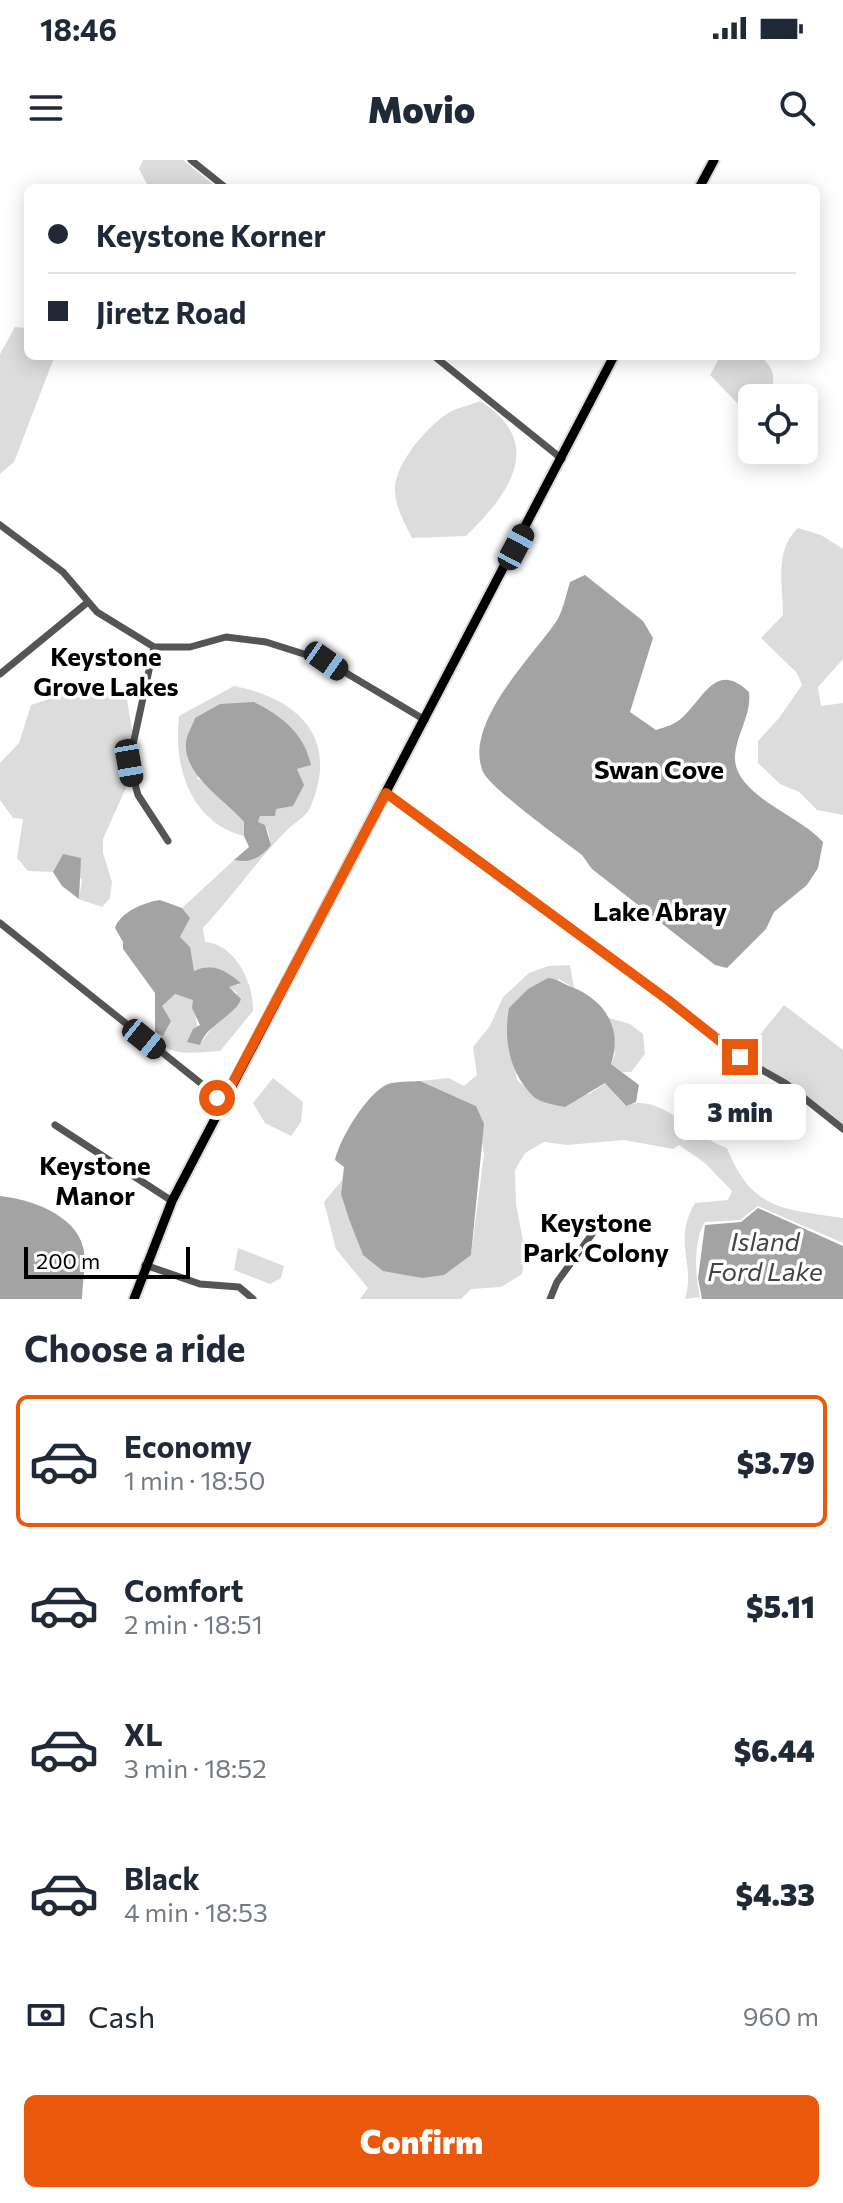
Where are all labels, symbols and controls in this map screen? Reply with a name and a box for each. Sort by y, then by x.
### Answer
text: 18:46 [40,10,117,47]
icon: menu [24,86,68,130]
text: Movio [368,86,475,130]
icon: search [775,86,819,130]
text: Keystone Korner [96,216,326,253]
text: Jiretz Road [96,293,246,330]
map controls [738,384,818,464]
button: locate [738,384,818,464]
car [494,520,538,574]
car [299,637,353,685]
district label: Keystone Grove Lakes [33,640,179,701]
car [113,737,145,789]
district label: Swan Cove [594,753,724,784]
district label: Lake Abray [593,895,727,926]
car [118,1015,170,1063]
route end [722,1039,758,1075]
route start [199,1080,235,1116]
callout: 3 min [674,1085,806,1141]
text: 3 min [707,1096,773,1127]
district label: Keystone Manor [39,1149,151,1210]
district label: Keystone Park Colony [523,1206,669,1267]
water label: Island Ford Lake [707,1225,823,1286]
scale bar [24,1243,190,1279]
text: 200 m [36,1247,100,1274]
text: Choose a ride [24,1325,245,1369]
icon: car [28,1425,100,1497]
text: Economy [124,1427,252,1464]
text: $3.79 [737,1443,815,1480]
text: 1 min · 18:50 [124,1464,265,1495]
icon: car [28,1569,100,1641]
text: Comfort [124,1571,243,1608]
text: $5.11 [746,1587,815,1624]
text: 2 min · 18:51 [124,1608,263,1639]
icon: car [28,1713,100,1785]
text: XL [124,1715,163,1752]
text: $6.44 [734,1731,815,1768]
text: 3 min · 18:52 [124,1752,267,1783]
icon: car [28,1857,100,1929]
text: Black [124,1859,200,1896]
text: $4.33 [735,1875,815,1912]
text: 4 min · 18:53 [124,1896,268,1927]
icon: cash [24,1993,68,2037]
text: Cash [88,1997,155,2034]
text: 960 m [743,2000,819,2031]
button: Confirm [24,2095,819,2187]

